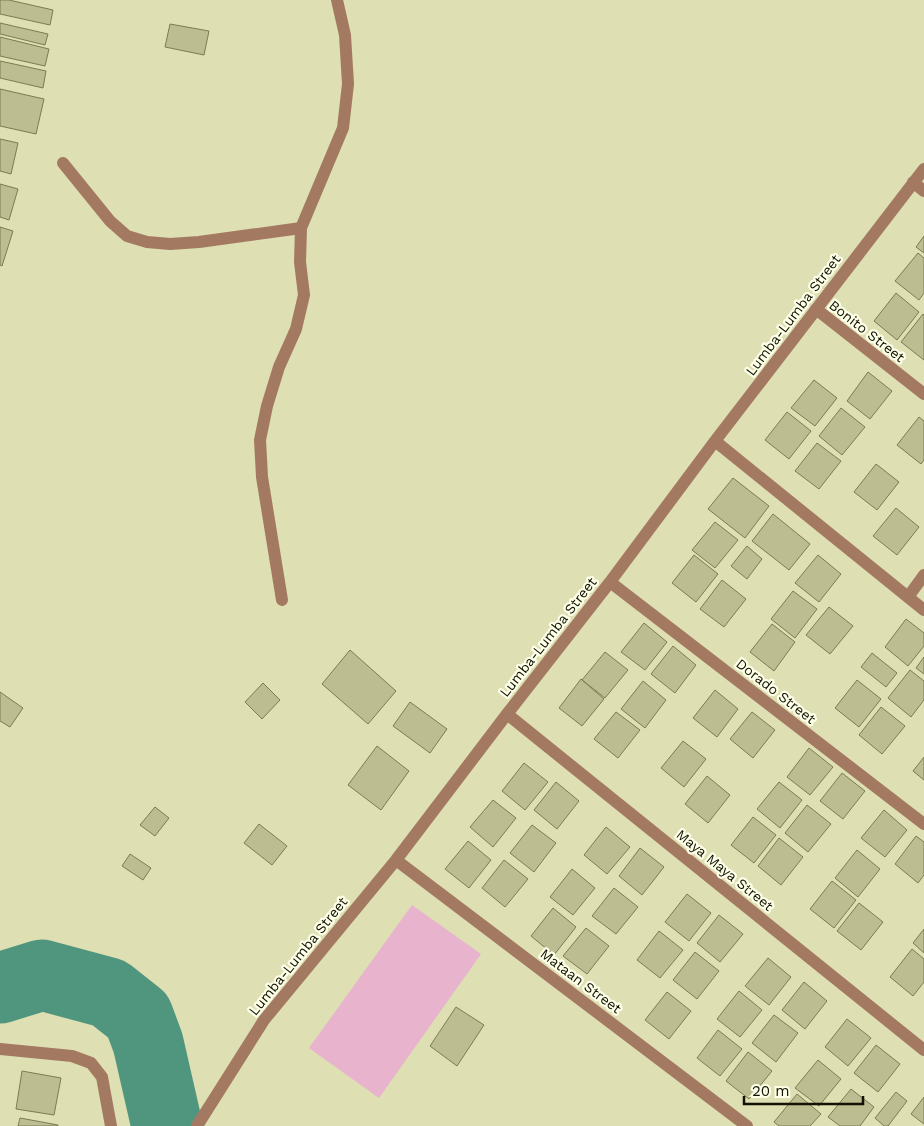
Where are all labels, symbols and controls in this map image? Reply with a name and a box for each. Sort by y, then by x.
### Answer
street label: Lumba-Lumba Street [742,251,844,379]
street label: Bonito Street [826,297,908,365]
street label: Lumba-Lumba Street [496,574,600,700]
street label: Dorado Street [733,655,819,727]
street label: Maya Maya Street [673,826,777,914]
street label: Lumba-Lumba Street [245,894,351,1018]
street label: Mataan Street [538,945,625,1017]
scale bar [744,1074,863,1106]
text: 20 m [752,1082,790,1100]

